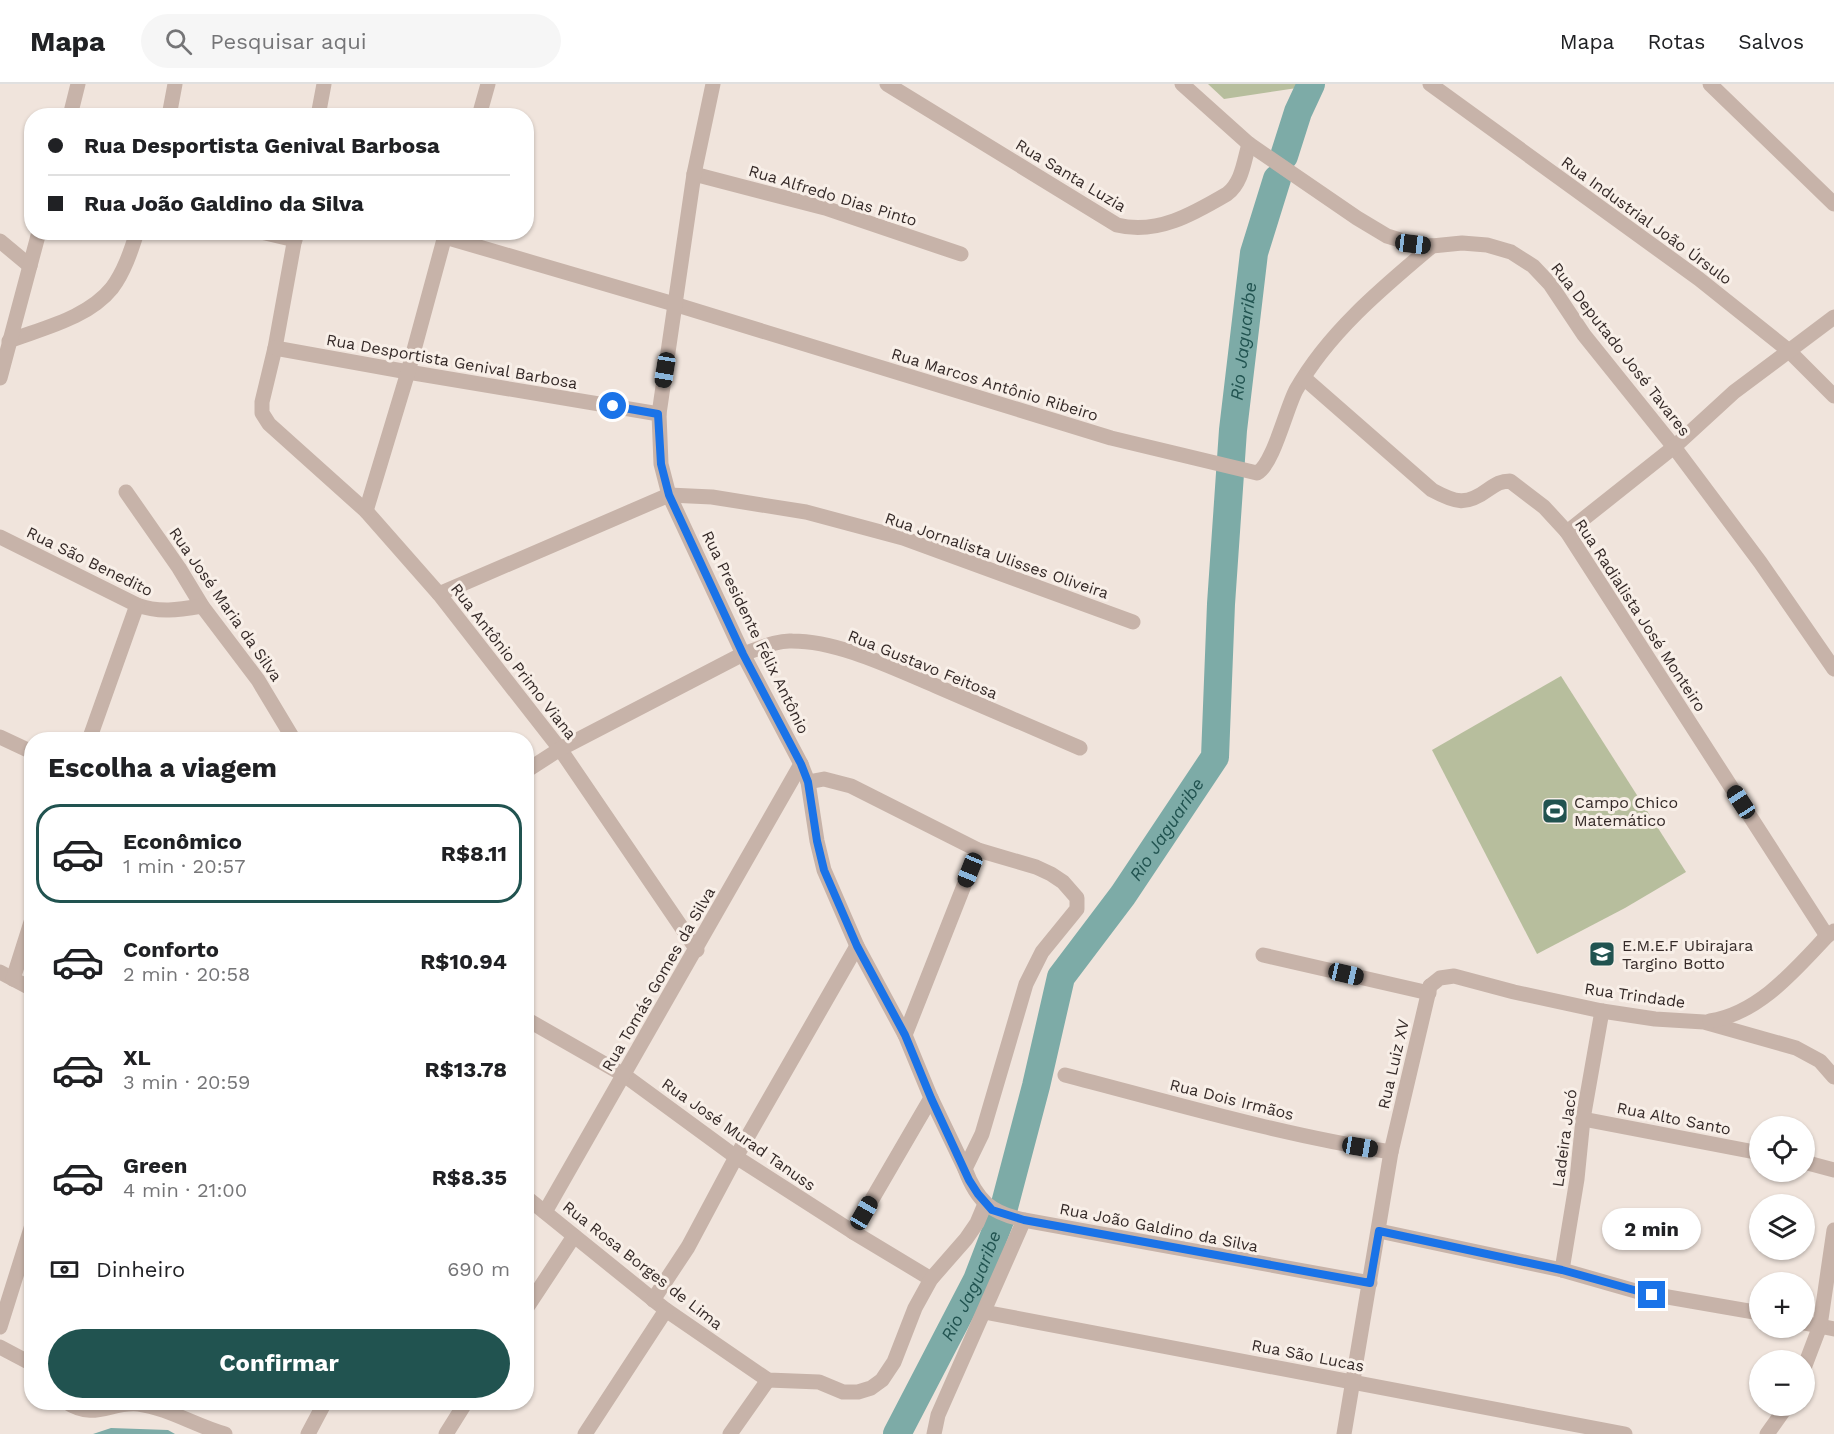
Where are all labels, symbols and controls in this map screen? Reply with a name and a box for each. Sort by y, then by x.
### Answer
search box [141,14,561,68]
text: Mapa [30,25,105,58]
icon: search [162,25,195,58]
text: Pesquisar aqui [210,29,367,54]
text: Mapa [1560,29,1614,54]
text: Rotas [1647,29,1705,54]
text: Salvos [1738,29,1804,54]
text: Rua Desportista Genival Barbosa [84,133,440,158]
street label: Rua Santa Luzia [1012,135,1129,216]
street label: Rua Industrial João Úrsulo [1558,152,1736,289]
street label: Rua Alfredo Dias Pinto [746,161,919,230]
text: Rua João Galdino da Silva [84,191,364,216]
car [1394,233,1432,255]
street label: Rua Deputado José Tavares [1547,259,1694,440]
water label: Rio Jaguaribe [1226,281,1260,402]
street label: Rua Desportista Genival Barbosa [325,330,579,393]
street label: Rua Marcos Antônio Ribeiro [889,344,1101,425]
car [653,351,677,389]
route start [599,392,626,419]
street label: Rua Jornalista Ulisses Oliveira [883,508,1111,603]
street label: Rua Radialista José Monteiro [1571,515,1710,715]
street label: Rua São Benedito [24,523,156,600]
street label: Rua José Maria da Silva [165,524,286,685]
street label: Rua Presidente Félix Antônio [698,528,813,737]
street label: Rua Antônio Primo Viana [447,580,580,743]
street label: Rua Gustavo Feitosa [845,626,1000,703]
text: Escolha a viagem [48,752,277,784]
water label: Rio Jaguaribe [1124,774,1208,885]
car [1724,782,1758,822]
place label: Campo Chico Matemático [1574,793,1678,830]
sports icon: Campo Chico Matemático [1540,796,1570,826]
icon: car [51,827,105,881]
text: Econômico [123,829,242,854]
text: R$8.11 [441,841,507,866]
car [955,850,985,890]
text: 1 min · 20:57 [123,854,245,878]
street label: Rua Tomás Gomes da Silva [598,884,719,1075]
icon: car [51,935,105,989]
place label: E.M.E.F Ubirajara Targino Botto [1622,936,1753,973]
text: Conforto [123,937,219,962]
school or university icon: E.M.E.F Ubirajara Targino Botto [1587,939,1617,969]
text: R$10.94 [420,949,507,974]
car [1326,961,1366,987]
text: 2 min · 20:58 [123,962,250,986]
street label: Rua Trindade [1583,979,1687,1012]
street label: Rua Luiz XV [1374,1017,1413,1111]
icon: car [51,1043,105,1097]
text: XL [123,1045,151,1070]
text: R$13.78 [425,1057,507,1082]
text: 3 min · 20:59 [123,1070,250,1094]
street label: Rua José Murad Tanuss [658,1074,819,1195]
street label: Rua Dois Irmãos [1168,1075,1296,1124]
street label: Ladeira Jacó [1548,1088,1581,1188]
street label: Rua Alto Santo [1615,1098,1733,1139]
map controls [1749,1116,1815,1416]
button: locate [1749,1116,1815,1182]
car [1341,1135,1379,1159]
icon: car [51,1151,105,1205]
text: Green [123,1153,187,1178]
text: R$8.35 [432,1165,507,1190]
text: 4 min · 21:00 [123,1178,247,1202]
car [847,1193,881,1233]
button: layers [1749,1194,1815,1260]
street label: Rua Rosa Borges de Lima [559,1197,726,1334]
street label: Rua João Galdino da Silva [1058,1199,1260,1256]
callout: 2 min [1602,1208,1702,1250]
text: 2 min [1624,1217,1679,1241]
water label: Rio Jaguaribe [936,1227,1005,1344]
icon: cash [48,1253,81,1286]
text: Dinheiro [96,1257,185,1282]
text: 690 m [447,1257,510,1281]
button: + [1749,1272,1815,1338]
route end [1638,1281,1665,1308]
button: Confirmar [48,1329,510,1398]
street label: Rua São Lucas [1250,1335,1366,1376]
button: − [1749,1350,1815,1416]

